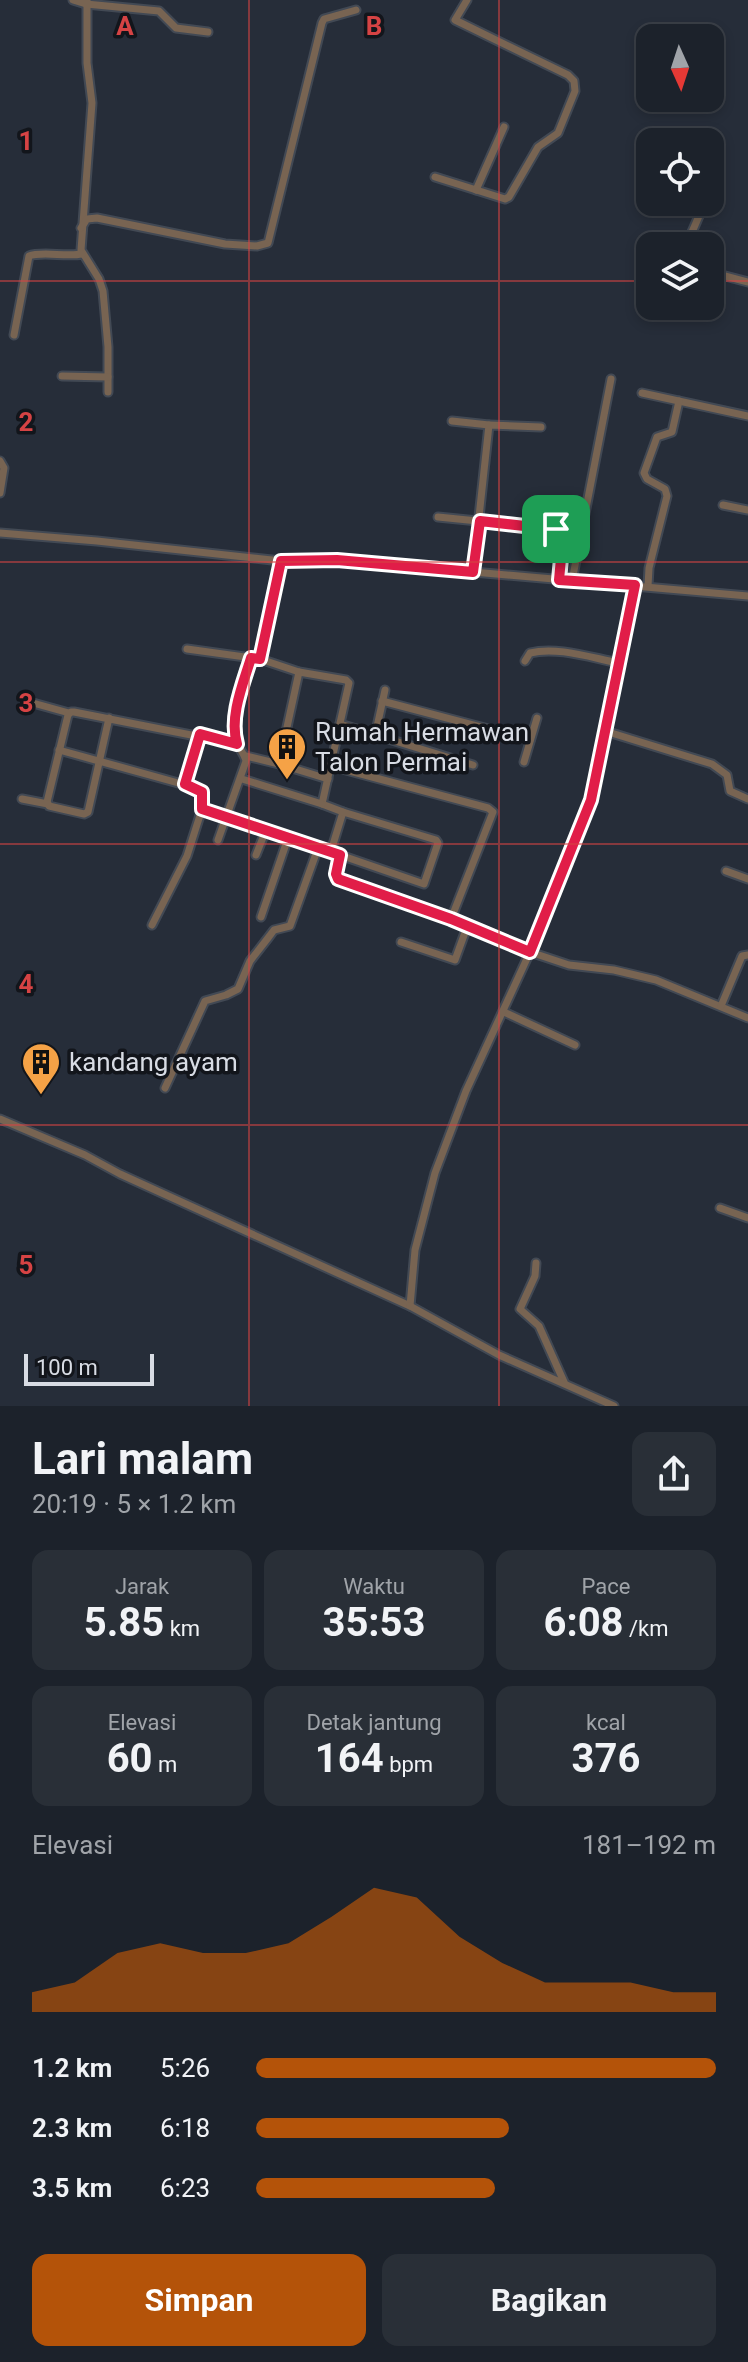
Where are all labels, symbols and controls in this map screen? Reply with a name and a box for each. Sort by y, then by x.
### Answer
text: A [116,11,134,41]
text: B [366,11,382,41]
north arrow [636,24,724,112]
map controls [636,24,724,320]
text: 1 [19,126,33,156]
button: locate [636,128,724,216]
button: layers [636,232,724,320]
text: 2 [19,407,33,437]
pin [522,495,590,563]
icon: arrive [534,507,578,551]
text: 3 [19,688,33,718]
place label: Rumah Hermawan Talon Permai [315,717,529,777]
building icon: Rumah Hermawan Talon Permai [266,726,308,781]
text: 4 [19,969,34,999]
building icon: kandang ayam [20,1041,62,1096]
place label: kandang ayam [69,1047,238,1077]
text: 5 [19,1250,33,1280]
scale bar [24,1350,154,1386]
text: 100 m [36,1355,98,1380]
button: share [632,1432,716,1516]
text: Lari malam [32,1433,253,1485]
text: 20:19 · 5 × 1.2 km [32,1489,236,1519]
text: Jarak [115,1574,169,1599]
text: Waktu [343,1574,405,1599]
text: Pace [582,1574,630,1599]
text: 5.85 [84,1599,164,1646]
text: 35:53 [322,1599,426,1646]
text: 6:08 [543,1599,624,1646]
text: km [164,1616,200,1641]
text: /km [624,1616,669,1641]
text: Elevasi [108,1710,176,1735]
text: Detak jantung [306,1710,442,1735]
text: kcal [586,1710,626,1735]
text: 60 [107,1735,153,1782]
text: 164 [315,1735,384,1782]
text: 376 [572,1735,640,1782]
text: m [153,1752,177,1777]
text: bpm [384,1752,433,1777]
text: Elevasi [32,1830,113,1860]
text: 181–192 m [582,1830,716,1860]
text: 1.2 km [32,2053,112,2083]
text: 5:26 [160,2053,210,2083]
text: 2.3 km [32,2113,112,2143]
text: 6:18 [160,2113,210,2143]
text: 3.5 km [32,2173,112,2203]
text: 6:23 [160,2173,210,2203]
button: Simpan [32,2254,366,2346]
button: Bagikan [382,2254,716,2346]

